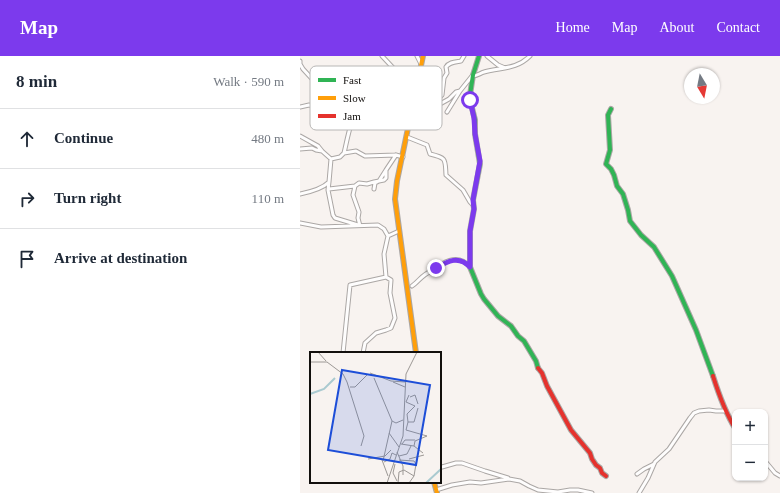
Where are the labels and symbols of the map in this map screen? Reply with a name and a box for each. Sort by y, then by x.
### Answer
legend [310,66,442,130]
north arrow [684,68,720,104]
text: Fast [343,74,361,86]
route start [461,91,479,109]
text: Slow [343,92,366,104]
text: Jam [343,110,361,122]
route end [427,259,445,277]
inset map [310,352,441,483]

